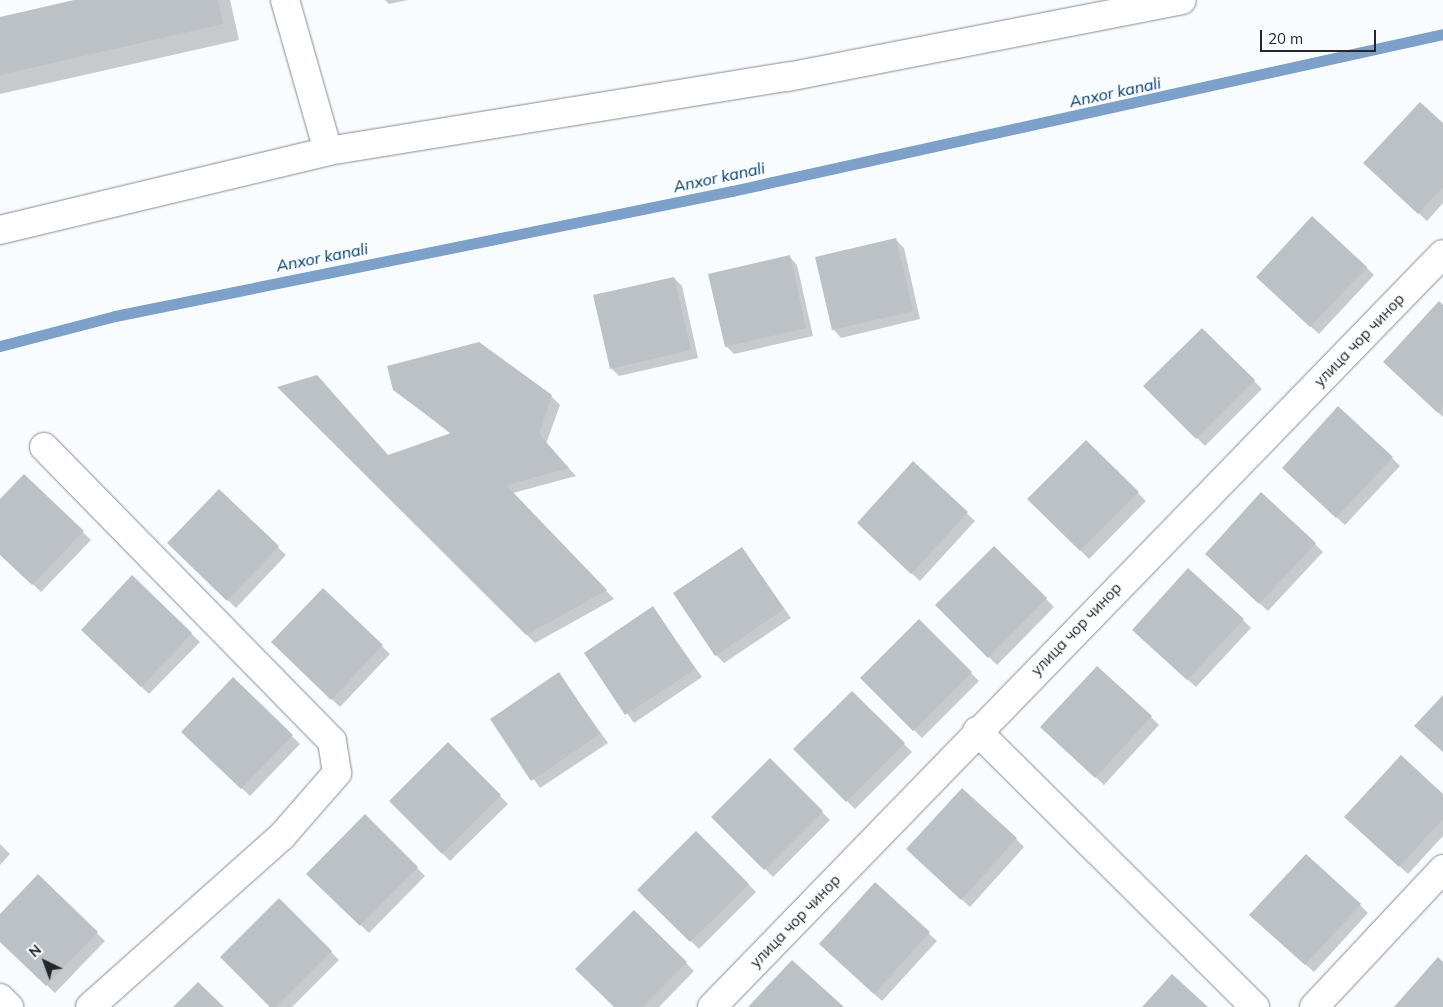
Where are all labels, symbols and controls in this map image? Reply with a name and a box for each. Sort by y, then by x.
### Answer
scale bar [1263,20,1379,52]
text: 20 m [1268,29,1303,48]
water label: Anxor kanali [1068,73,1162,111]
water label: Anxor kanali [672,158,766,196]
water label: Anxor kanali [275,239,369,275]
street label: улица чор чинор [1310,290,1408,390]
street label: улица чор чинор [1027,579,1125,679]
street label: улица чор чинор [746,871,844,971]
north arrow [20,937,70,987]
text: N [25,941,45,961]

